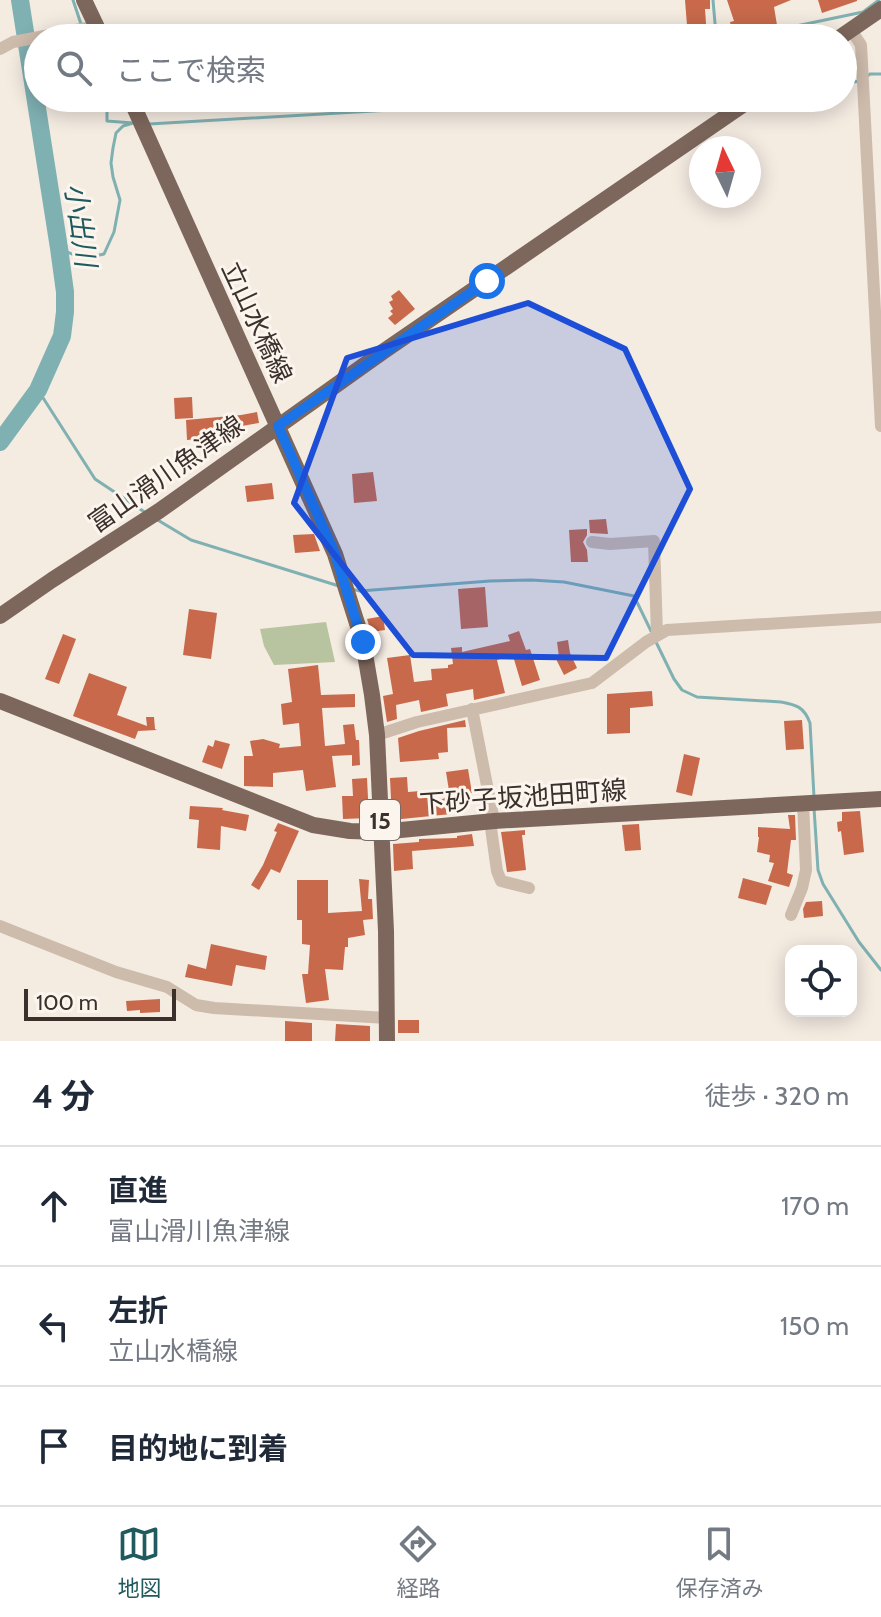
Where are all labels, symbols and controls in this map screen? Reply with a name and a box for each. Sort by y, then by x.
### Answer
search box [24,24,857,112]
icon: search [52,46,96,90]
text: ここで検索 [116,52,266,89]
north arrow [689,136,761,208]
water label: 小出川 [58,181,104,272]
street label: 立山水橋線 [215,256,299,388]
route start [469,263,505,299]
street label: 富山滑川魚津線 [82,409,250,539]
route end [345,624,381,660]
street label: 下砂子坂池田町線 [418,774,628,820]
road number: 15 [360,800,400,840]
map controls [785,945,857,1017]
button: locate [785,945,857,1017]
scale bar [24,985,176,1021]
text: 100 m [36,989,98,1016]
text: 4 分 [32,1075,95,1117]
text: 徒歩 · 320 m [705,1080,849,1112]
text: 直進 [108,1172,168,1209]
icon: ahead [32,1184,76,1228]
text: 170 m [781,1190,849,1222]
text: 富山滑川魚津線 [108,1215,290,1247]
text: 左折 [108,1292,168,1329]
icon: left [32,1304,76,1348]
text: 150 m [780,1310,849,1342]
text: 立山水橋線 [108,1335,238,1367]
icon: arrive [32,1424,76,1468]
text: 目的地に到着 [108,1430,288,1467]
tab: 地図 [117,1522,162,1602]
tab: 経路 [396,1522,441,1602]
tab: 保存済み [675,1522,764,1602]

